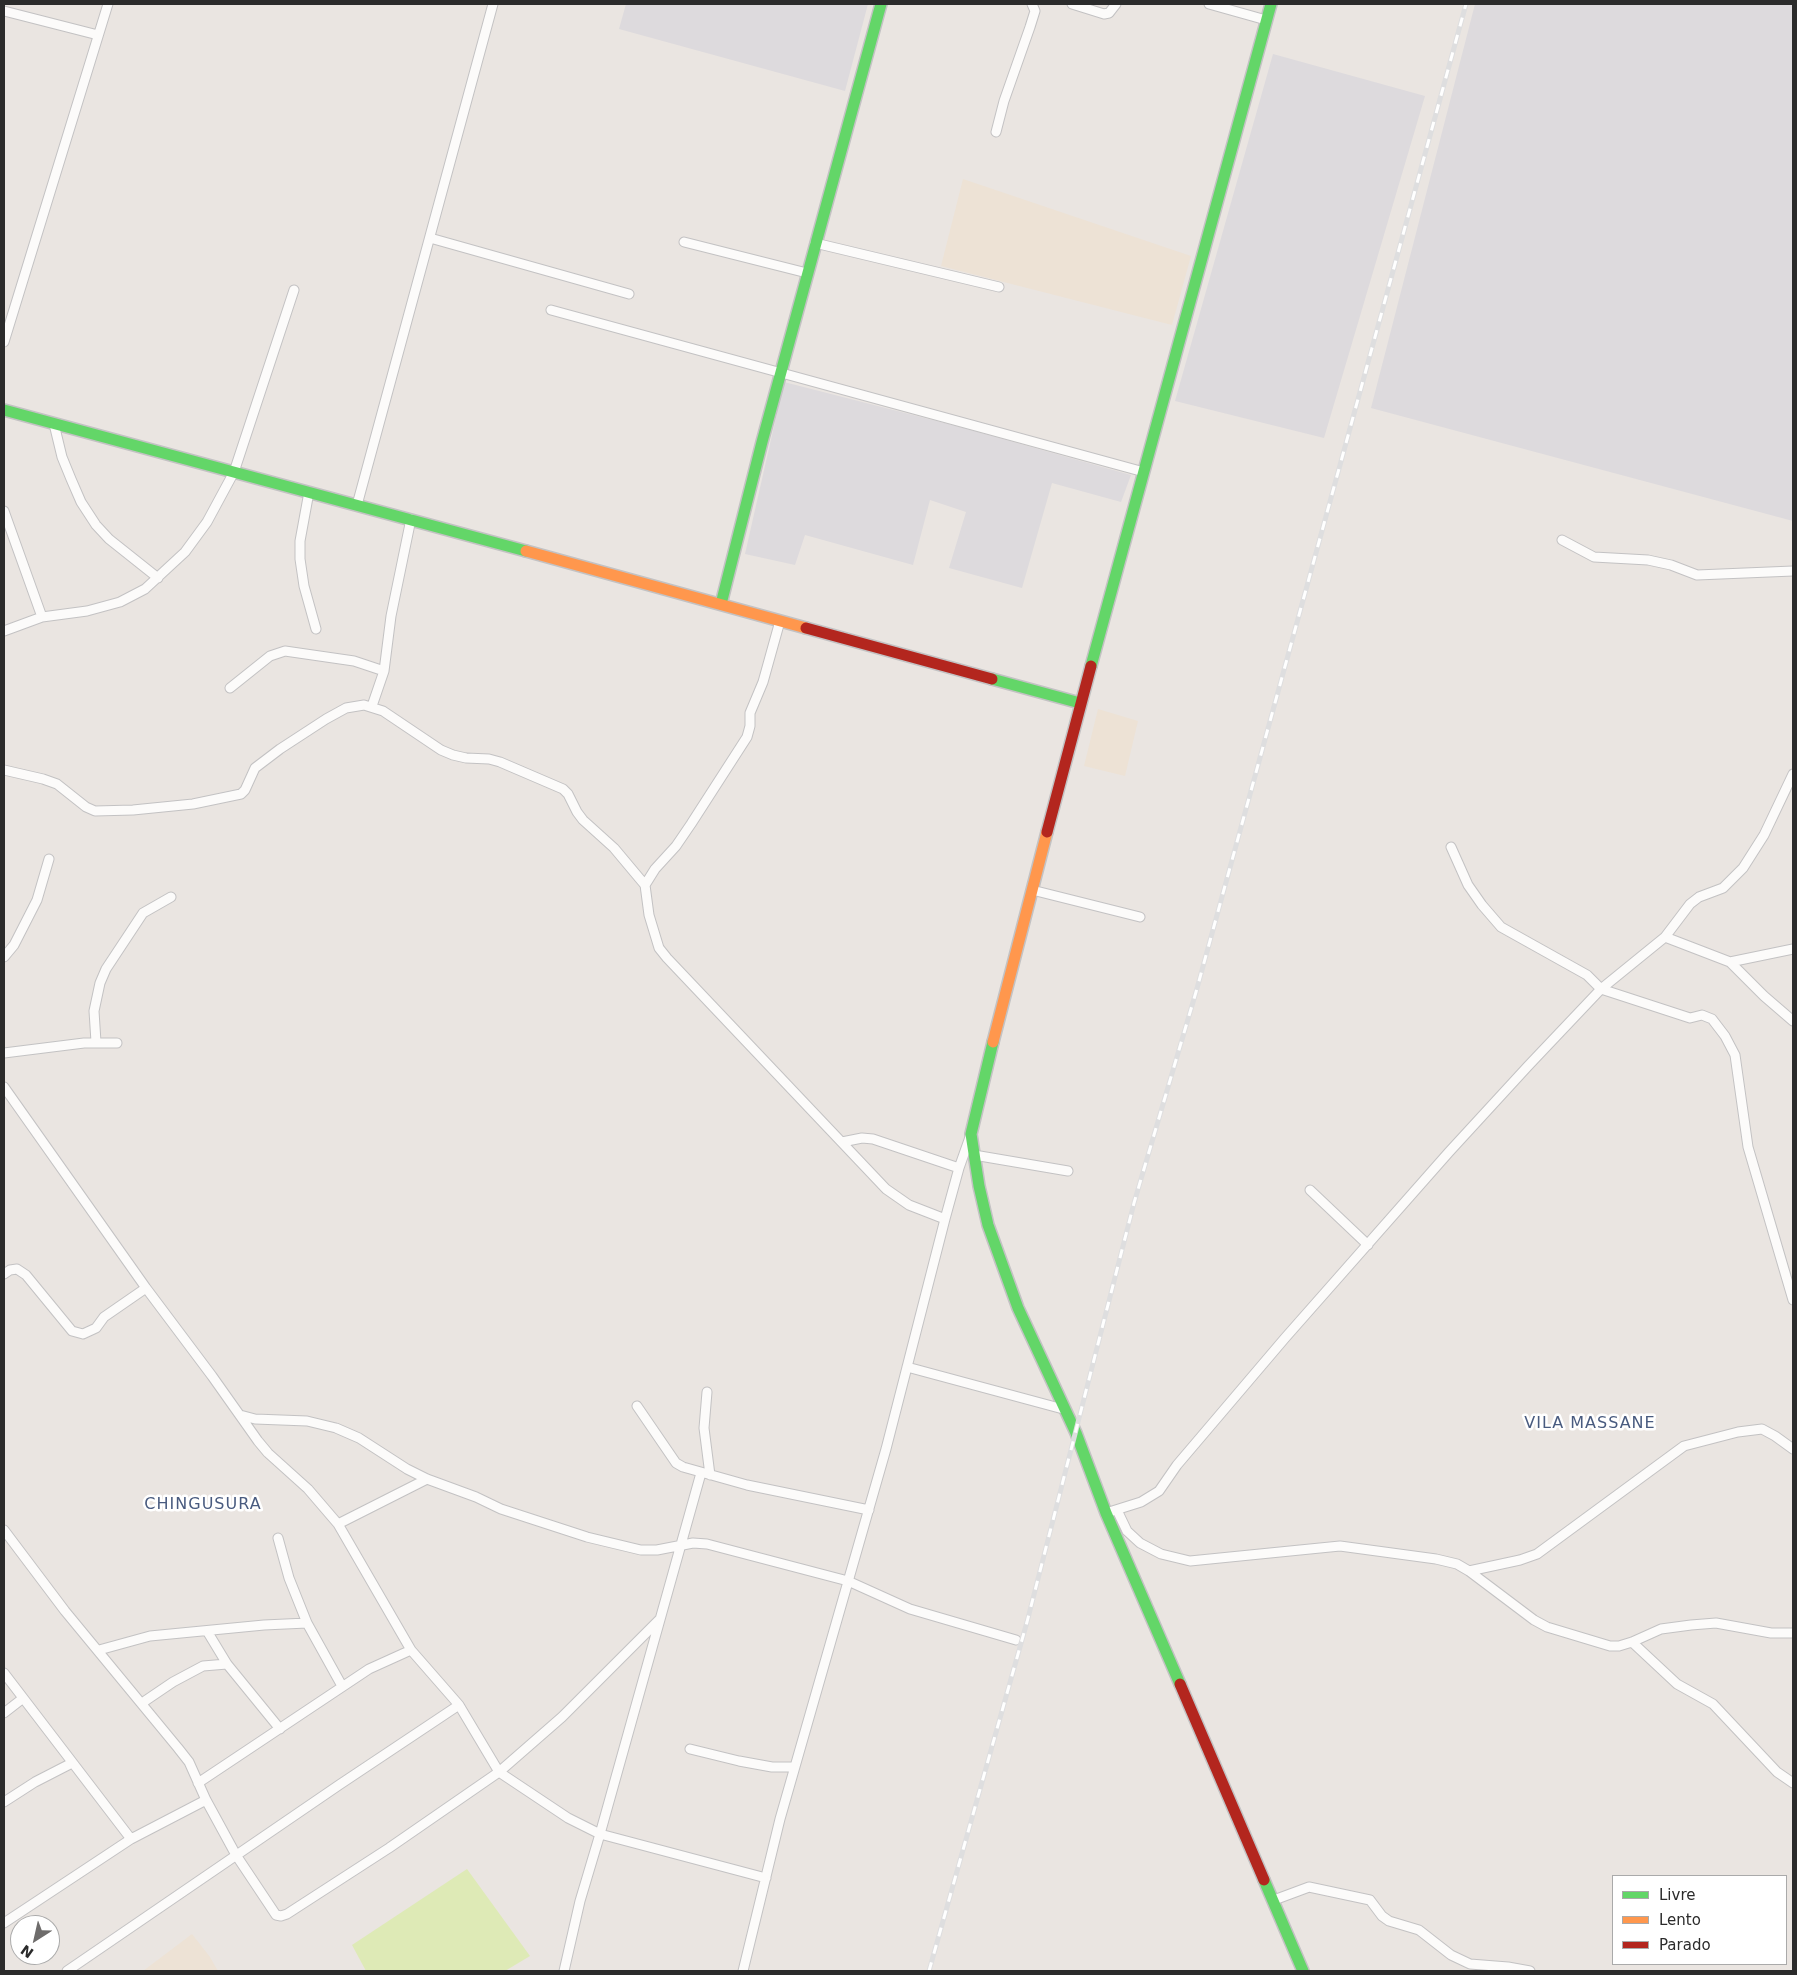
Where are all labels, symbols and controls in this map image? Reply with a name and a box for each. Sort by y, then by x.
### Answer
district label: VILA MASSANE [1523,1414,1657,1434]
district label: CHINGUSURA [143,1495,263,1515]
legend [1612,1875,1787,1965]
text: Livre [1659,1886,1695,1904]
text: Lento [1659,1911,1701,1929]
north arrow [10,1915,60,1965]
text: Parado [1659,1936,1711,1954]
text: N [18,1942,36,1961]

